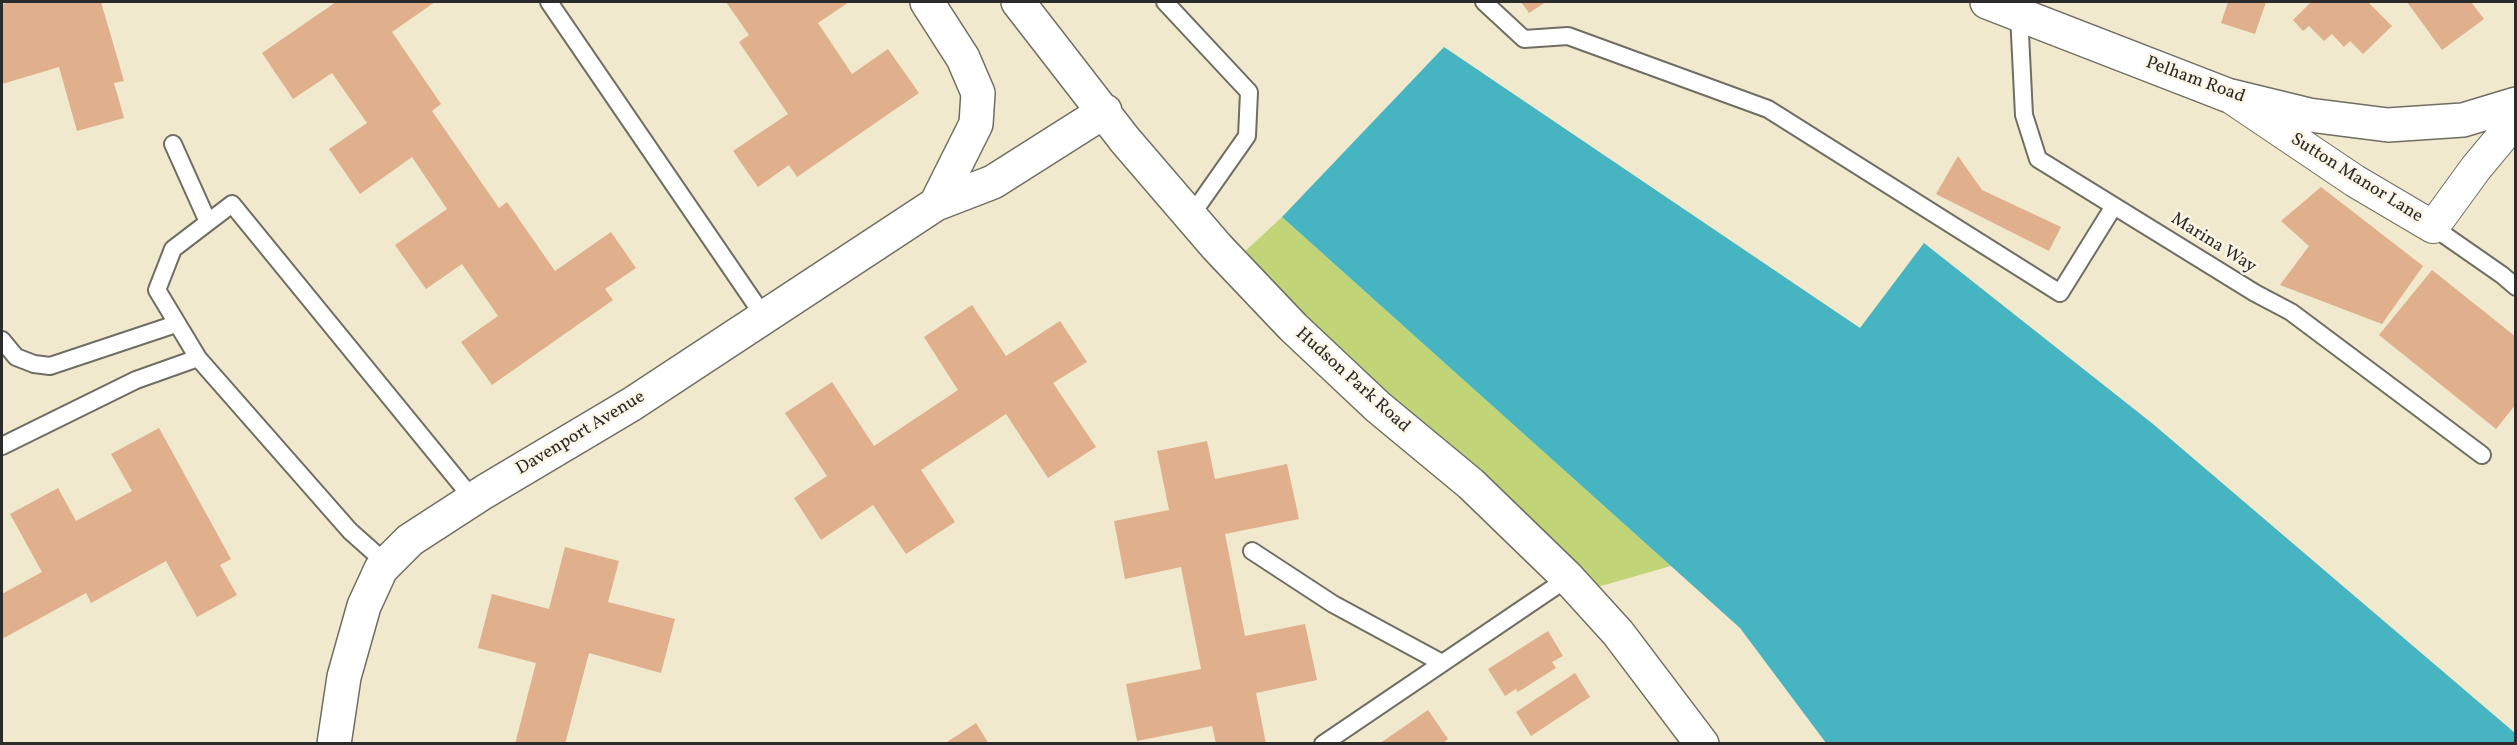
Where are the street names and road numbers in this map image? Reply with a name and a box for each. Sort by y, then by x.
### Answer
street label: Pelham Road [2142,53,2248,109]
street label: Sutton Manor Lane [2286,130,2426,228]
street label: Marina Way [2166,209,2260,279]
street label: Hudson Park Road [1290,324,1414,438]
street label: Davenport Avenue [513,387,649,481]

